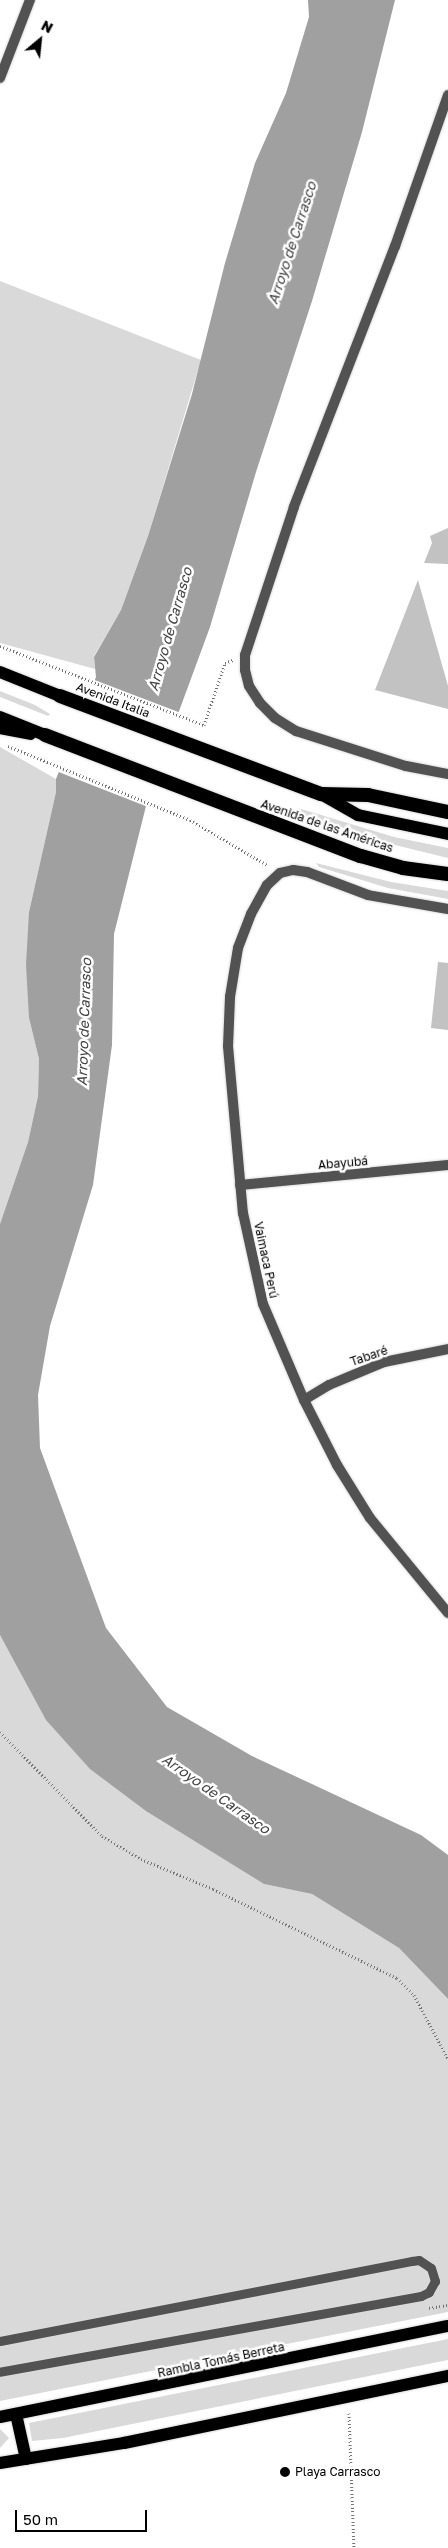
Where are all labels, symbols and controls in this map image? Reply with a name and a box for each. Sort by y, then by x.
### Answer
north arrow [15,15,65,65]
text: N [39,16,56,36]
water label: Arroyo de Carrasco [264,180,320,306]
water label: Arroyo de Carrasco [144,565,196,693]
street label: Avenida Italia [74,679,152,721]
street label: Avenida de las Américas [259,797,395,855]
water label: Arroyo de Carrasco [73,958,95,1086]
street label: Abayubá [317,1154,369,1172]
street label: Vaimaca Perú [251,1221,281,1299]
street label: Tabaré [348,1343,390,1369]
water label: Arroyo de Carrasco [159,1751,273,1837]
street label: Rambla Tomás Berreta [156,2339,286,2381]
place label: Playa Carrasco [295,2465,380,2479]
marker: Playa Carrasco [279,2466,291,2478]
scale bar [18,2500,150,2532]
text: 50 m [23,2510,58,2528]

